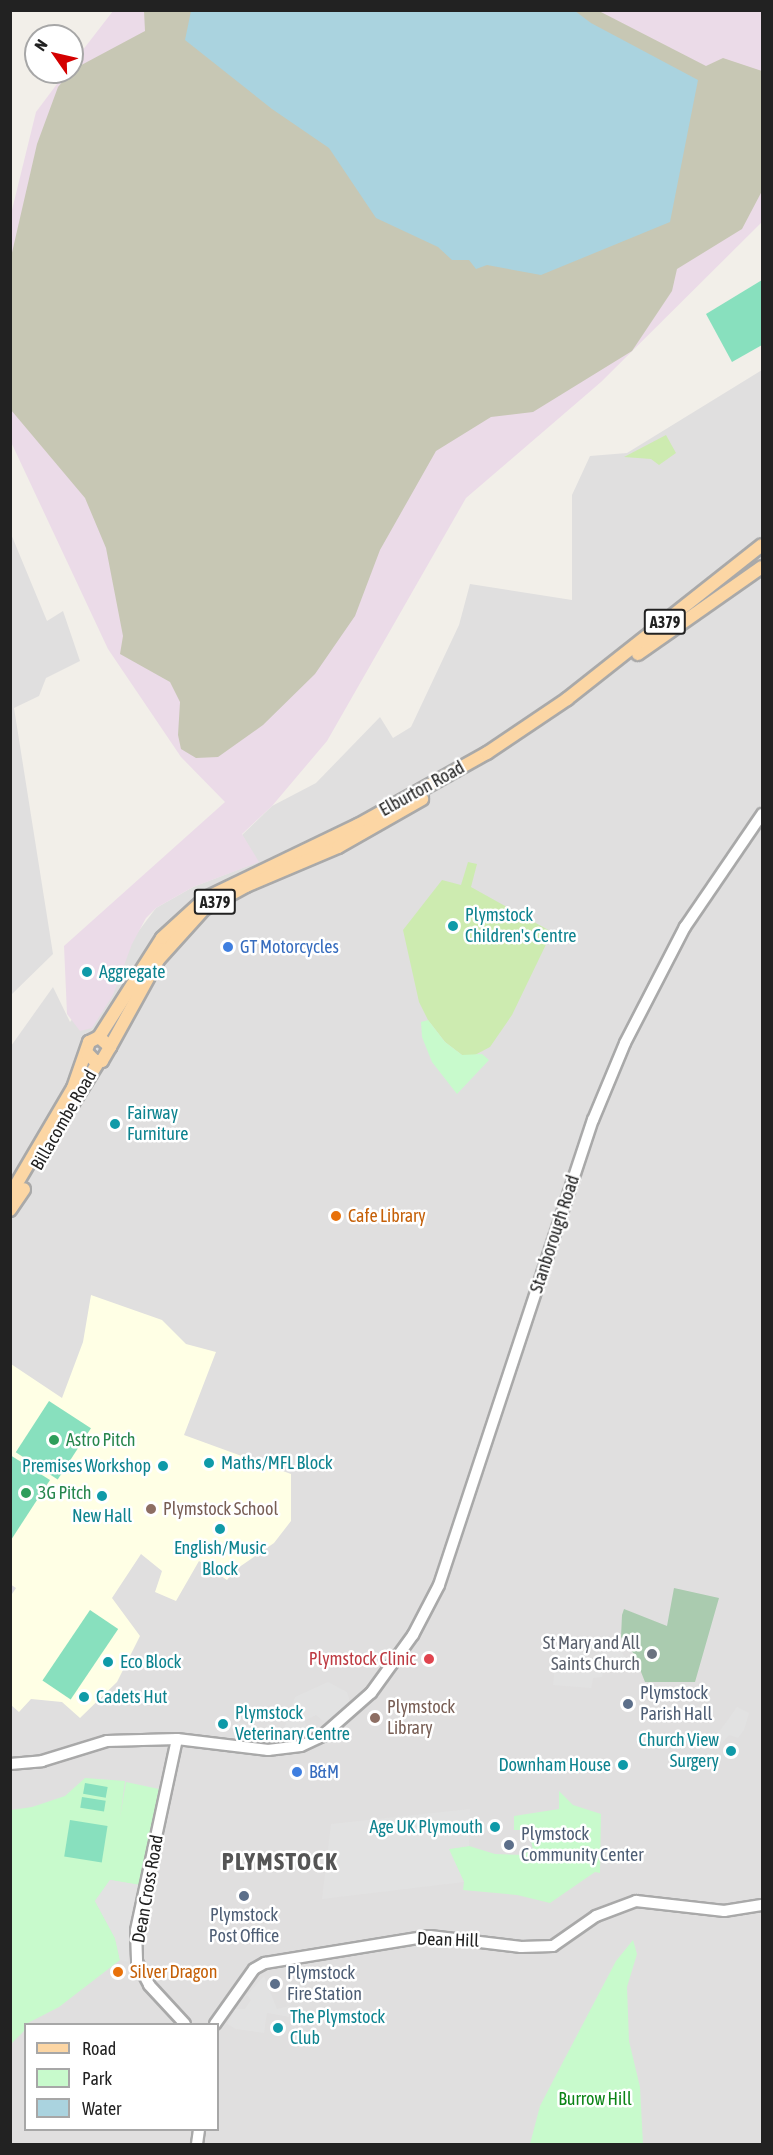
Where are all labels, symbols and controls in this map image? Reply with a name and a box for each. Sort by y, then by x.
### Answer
north arrow [24,24,84,84]
text: N [31,36,51,54]
road number: A379 [642,609,688,635]
street label: Elburton Road [376,757,468,821]
road number: A379 [192,889,238,915]
place label: Plymstock Children's Centre [465,905,576,948]
marker: Plymstock Children's Centre [446,919,460,933]
place label: GT Motorcycles [240,936,339,958]
marker: GT Motorcycles [221,940,235,954]
place label: Aggregate [99,961,165,983]
marker: Aggregate [80,965,94,979]
street label: Billacombe Road [27,1066,101,1174]
place label: Fairway Furniture [127,1103,188,1146]
marker: Fairway Furniture [108,1117,122,1131]
street label: Stanborough Road [526,1172,584,1296]
place label: Cafe Library [348,1205,426,1227]
marker: Cafe Library [329,1209,343,1223]
place label: Astro Pitch [66,1429,136,1451]
marker: Astro Pitch [47,1433,61,1447]
place label: Maths/MFL Block [221,1452,333,1474]
place label: Premises Workshop [22,1455,151,1477]
marker: Maths/MFL Block [202,1456,216,1470]
marker: Premises Workshop [156,1459,170,1473]
place label: 3G Pitch [38,1482,91,1504]
marker: 3G Pitch [19,1486,33,1500]
marker: New Hall [95,1489,109,1503]
place label: Plymstock School [163,1498,278,1520]
marker: Plymstock School [144,1502,158,1516]
place label: New Hall [72,1505,132,1527]
marker: English/Music Block [213,1522,227,1536]
place label: English/Music Block [174,1538,266,1580]
place label: St Mary and All Saints Church [543,1633,640,1676]
marker: St Mary and All Saints Church [645,1647,659,1661]
place label: Plymstock Clinic [309,1648,416,1670]
marker: Plymstock Clinic [420,1650,438,1668]
place label: Eco Block [120,1651,181,1673]
marker: Eco Block [101,1655,115,1669]
place label: Plymstock Parish Hall [640,1683,712,1726]
place label: Cadets Hut [96,1686,168,1708]
marker: Cadets Hut [77,1690,91,1704]
place label: Plymstock Library [387,1697,455,1740]
marker: Plymstock Parish Hall [621,1697,635,1711]
place label: Plymstock Veterinary Centre [235,1703,350,1746]
marker: Plymstock Library [368,1711,382,1725]
marker: Plymstock Veterinary Centre [216,1717,230,1731]
place label: Church View Surgery [639,1730,719,1772]
marker: Church View Surgery [724,1744,738,1758]
place label: Downham House [499,1754,611,1776]
marker: Downham House [616,1758,630,1772]
place label: B&M [309,1761,339,1783]
marker: B&M [290,1765,304,1779]
place label: Age UK Plymouth [369,1816,483,1838]
marker: Age UK Plymouth [488,1820,502,1834]
place label: Plymstock Community Center [521,1824,644,1866]
street label: Dean Cross Road [128,1833,168,1945]
marker: Plymstock Community Center [502,1838,516,1852]
district label: PLYMSTOCK [222,1848,338,1876]
marker: Plymstock Post Office [237,1889,251,1903]
place label: Plymstock Post Office [209,1905,279,1948]
street label: Dean Hill [417,1928,479,1952]
place label: Silver Dragon [130,1961,217,1983]
place label: Plymstock Fire Station [287,1963,362,2006]
marker: Silver Dragon [111,1965,125,1979]
marker: Plymstock Fire Station [268,1977,282,1991]
place label: The Plymstock Club [290,2007,385,2050]
marker: The Plymstock Club [271,2021,285,2035]
legend [24,2023,219,2131]
text: Road [82,2038,116,2059]
text: Park [82,2068,112,2089]
park label: Burrow Hill [558,2088,632,2110]
text: Water [82,2098,121,2119]

